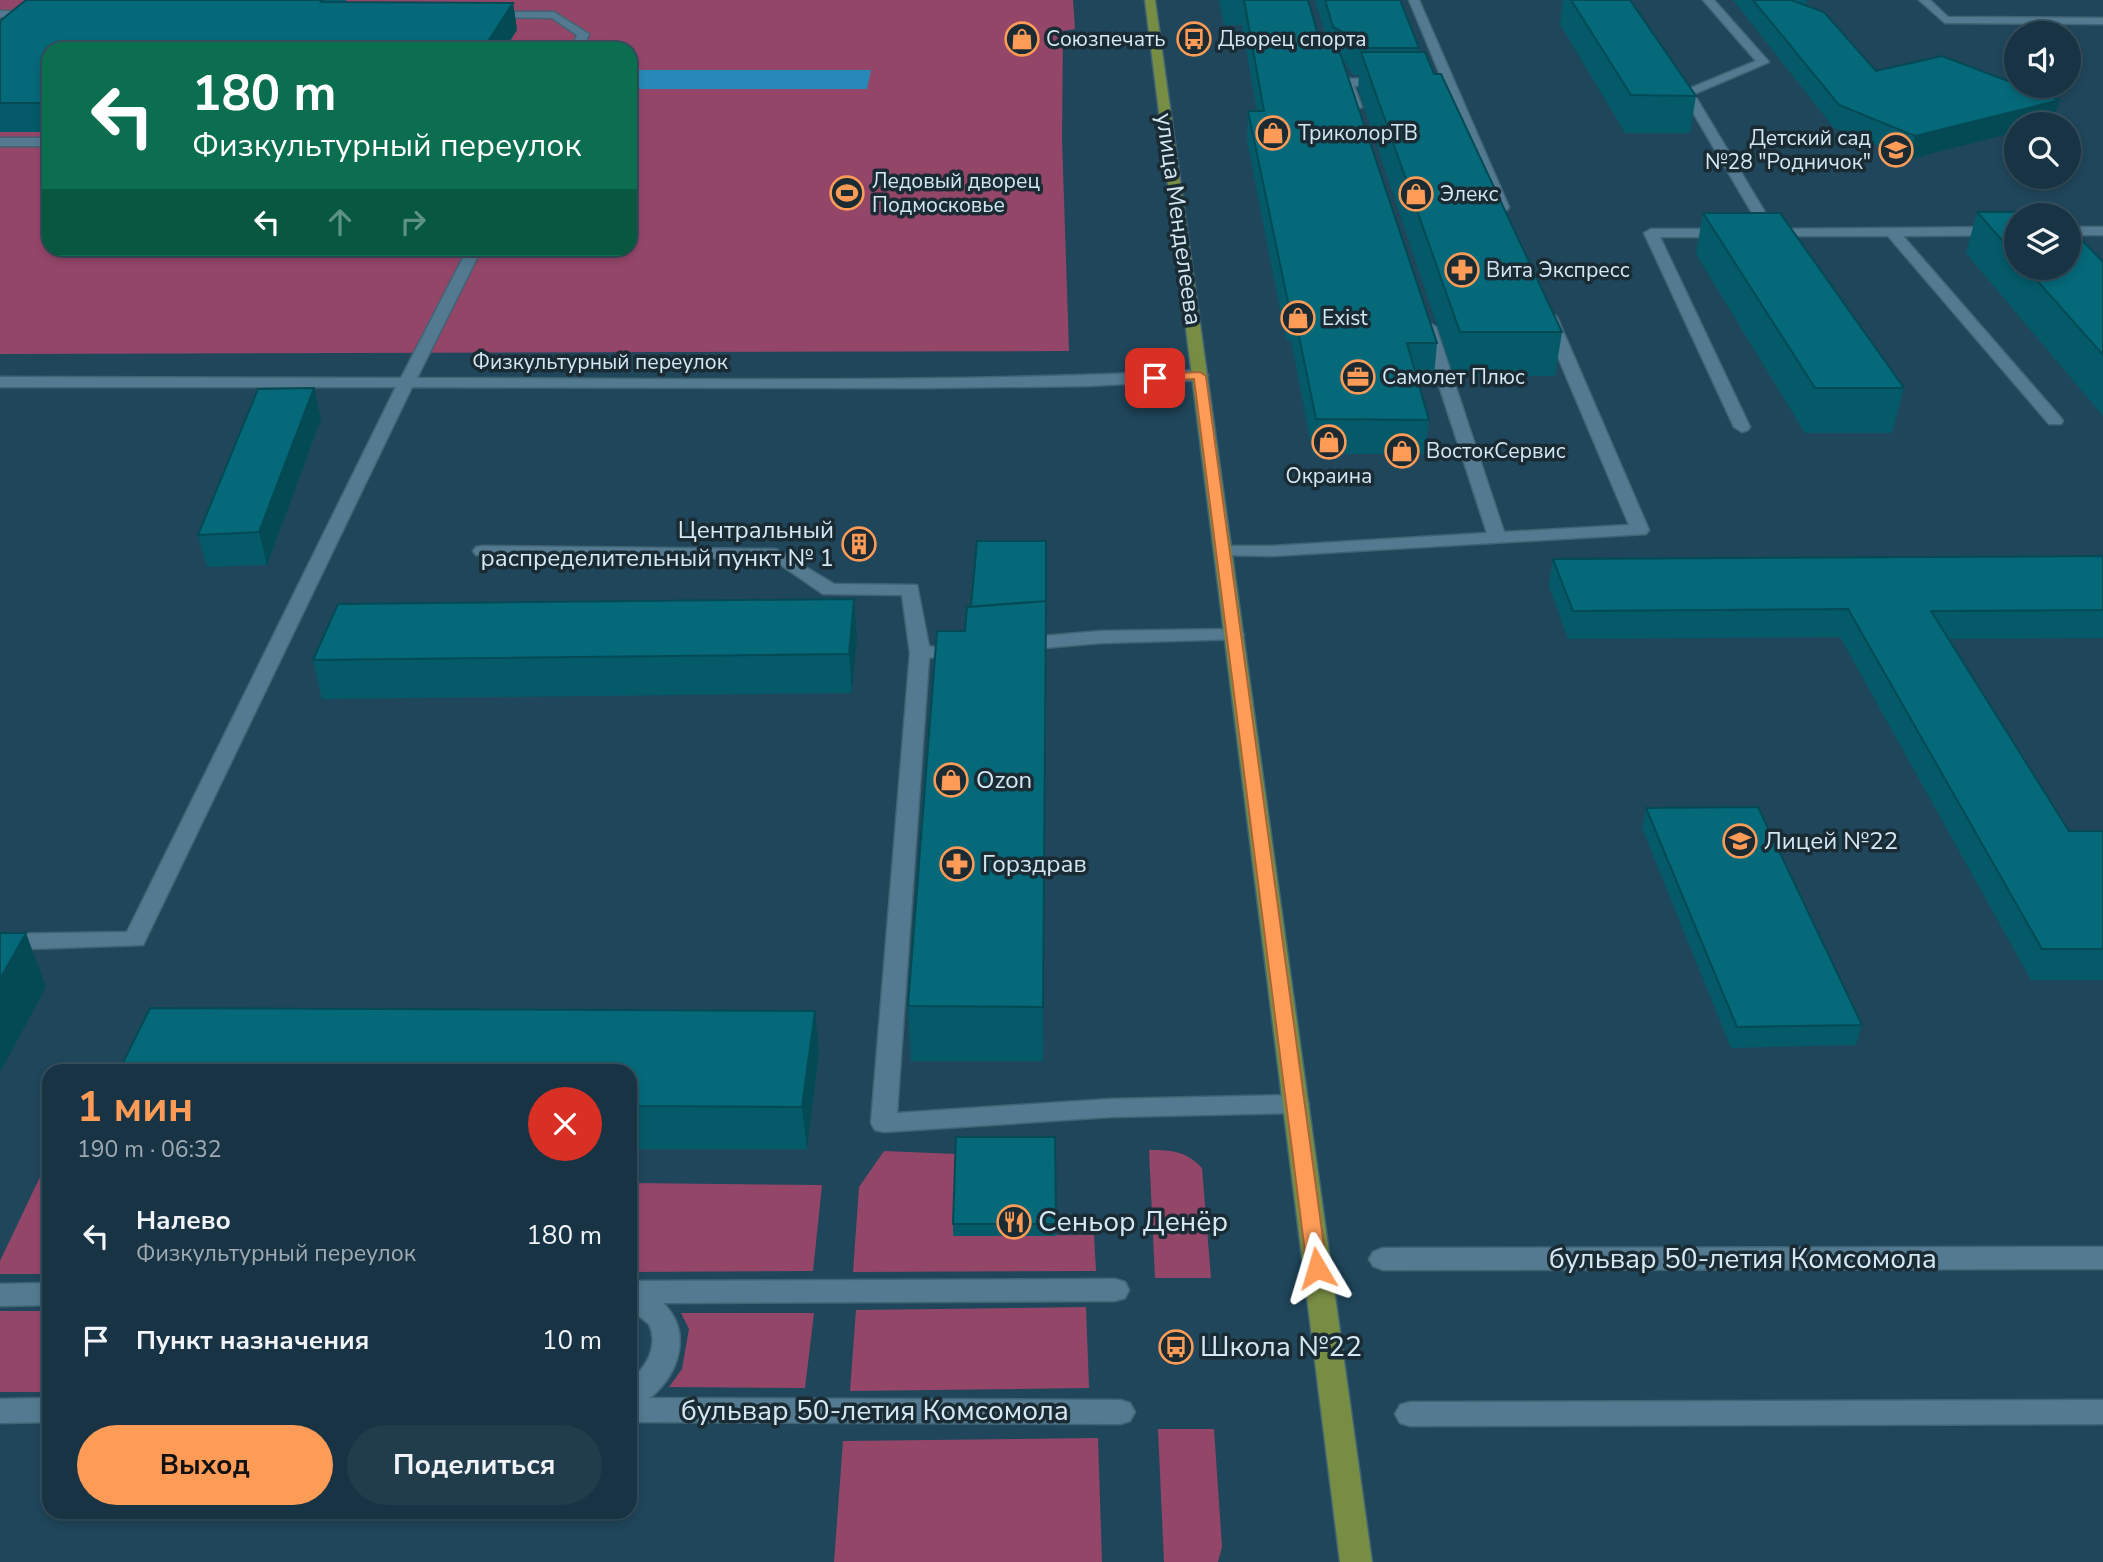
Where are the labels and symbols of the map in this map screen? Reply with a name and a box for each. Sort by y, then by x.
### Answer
shop icon: Союзпечать [1003,20,1041,58]
bus stop icon: Дворец спорта [1175,20,1213,58]
place label: Союзпечать [1046,25,1166,53]
place label: Дворец спорта [1218,25,1367,53]
street label: улица Менделеева [1148,111,1210,327]
shop icon: ТриколорТВ [1254,114,1292,152]
place label: ТриколорТВ [1298,119,1418,147]
place label: Детский сад №28 "Родничок" [1705,124,1871,176]
school or university icon: Детский сад №28 "Родничок" [1877,131,1915,169]
place label: Ледовый дворец Подмосковье [872,167,1040,219]
sports icon: Ледовый дворец Подмосковье [828,174,866,212]
shop icon: Элекс [1397,175,1435,213]
place label: Элекс [1440,180,1498,208]
pharmacy icon: Вита Экспресс [1443,251,1481,289]
place label: Вита Экспресс [1486,256,1630,284]
shop icon: Exist [1279,299,1317,337]
place label: Exist [1322,304,1368,332]
street label: Физкультурный переулок [472,348,729,376]
pin [1125,348,1185,408]
office icon: Самолет Плюс [1339,358,1377,396]
place label: Самолет Плюс [1382,363,1525,391]
shop icon: Окраина [1310,423,1348,461]
shop icon: ВостокСервис [1383,432,1421,470]
place label: ВостокСервис [1426,437,1566,465]
place label: Окраина [1286,462,1372,490]
place label: Центральный распределительный пункт № 1 [481,514,834,574]
building icon: Центральный распределительный пункт № 1 [840,525,878,563]
shop icon: Ozon [932,761,970,799]
place label: Ozon [976,764,1032,796]
school or university icon: Лицей №22 [1721,822,1759,860]
place label: Лицей №22 [1764,825,1898,857]
pharmacy icon: Горздрав [938,845,976,883]
place label: Горздрав [982,848,1087,880]
restaurant icon: Сеньор Денёр [995,1203,1033,1241]
place label: Сеньор Денёр [1038,1203,1228,1241]
position arrow [1280,1231,1354,1305]
street label: бульвар 50-летия Комсомола [1549,1240,1937,1278]
bus stop icon: Школа №22 [1157,1328,1195,1366]
place label: Школа №22 [1200,1328,1362,1366]
street label: бульвар 50-летия Комсомола [681,1392,1069,1430]

